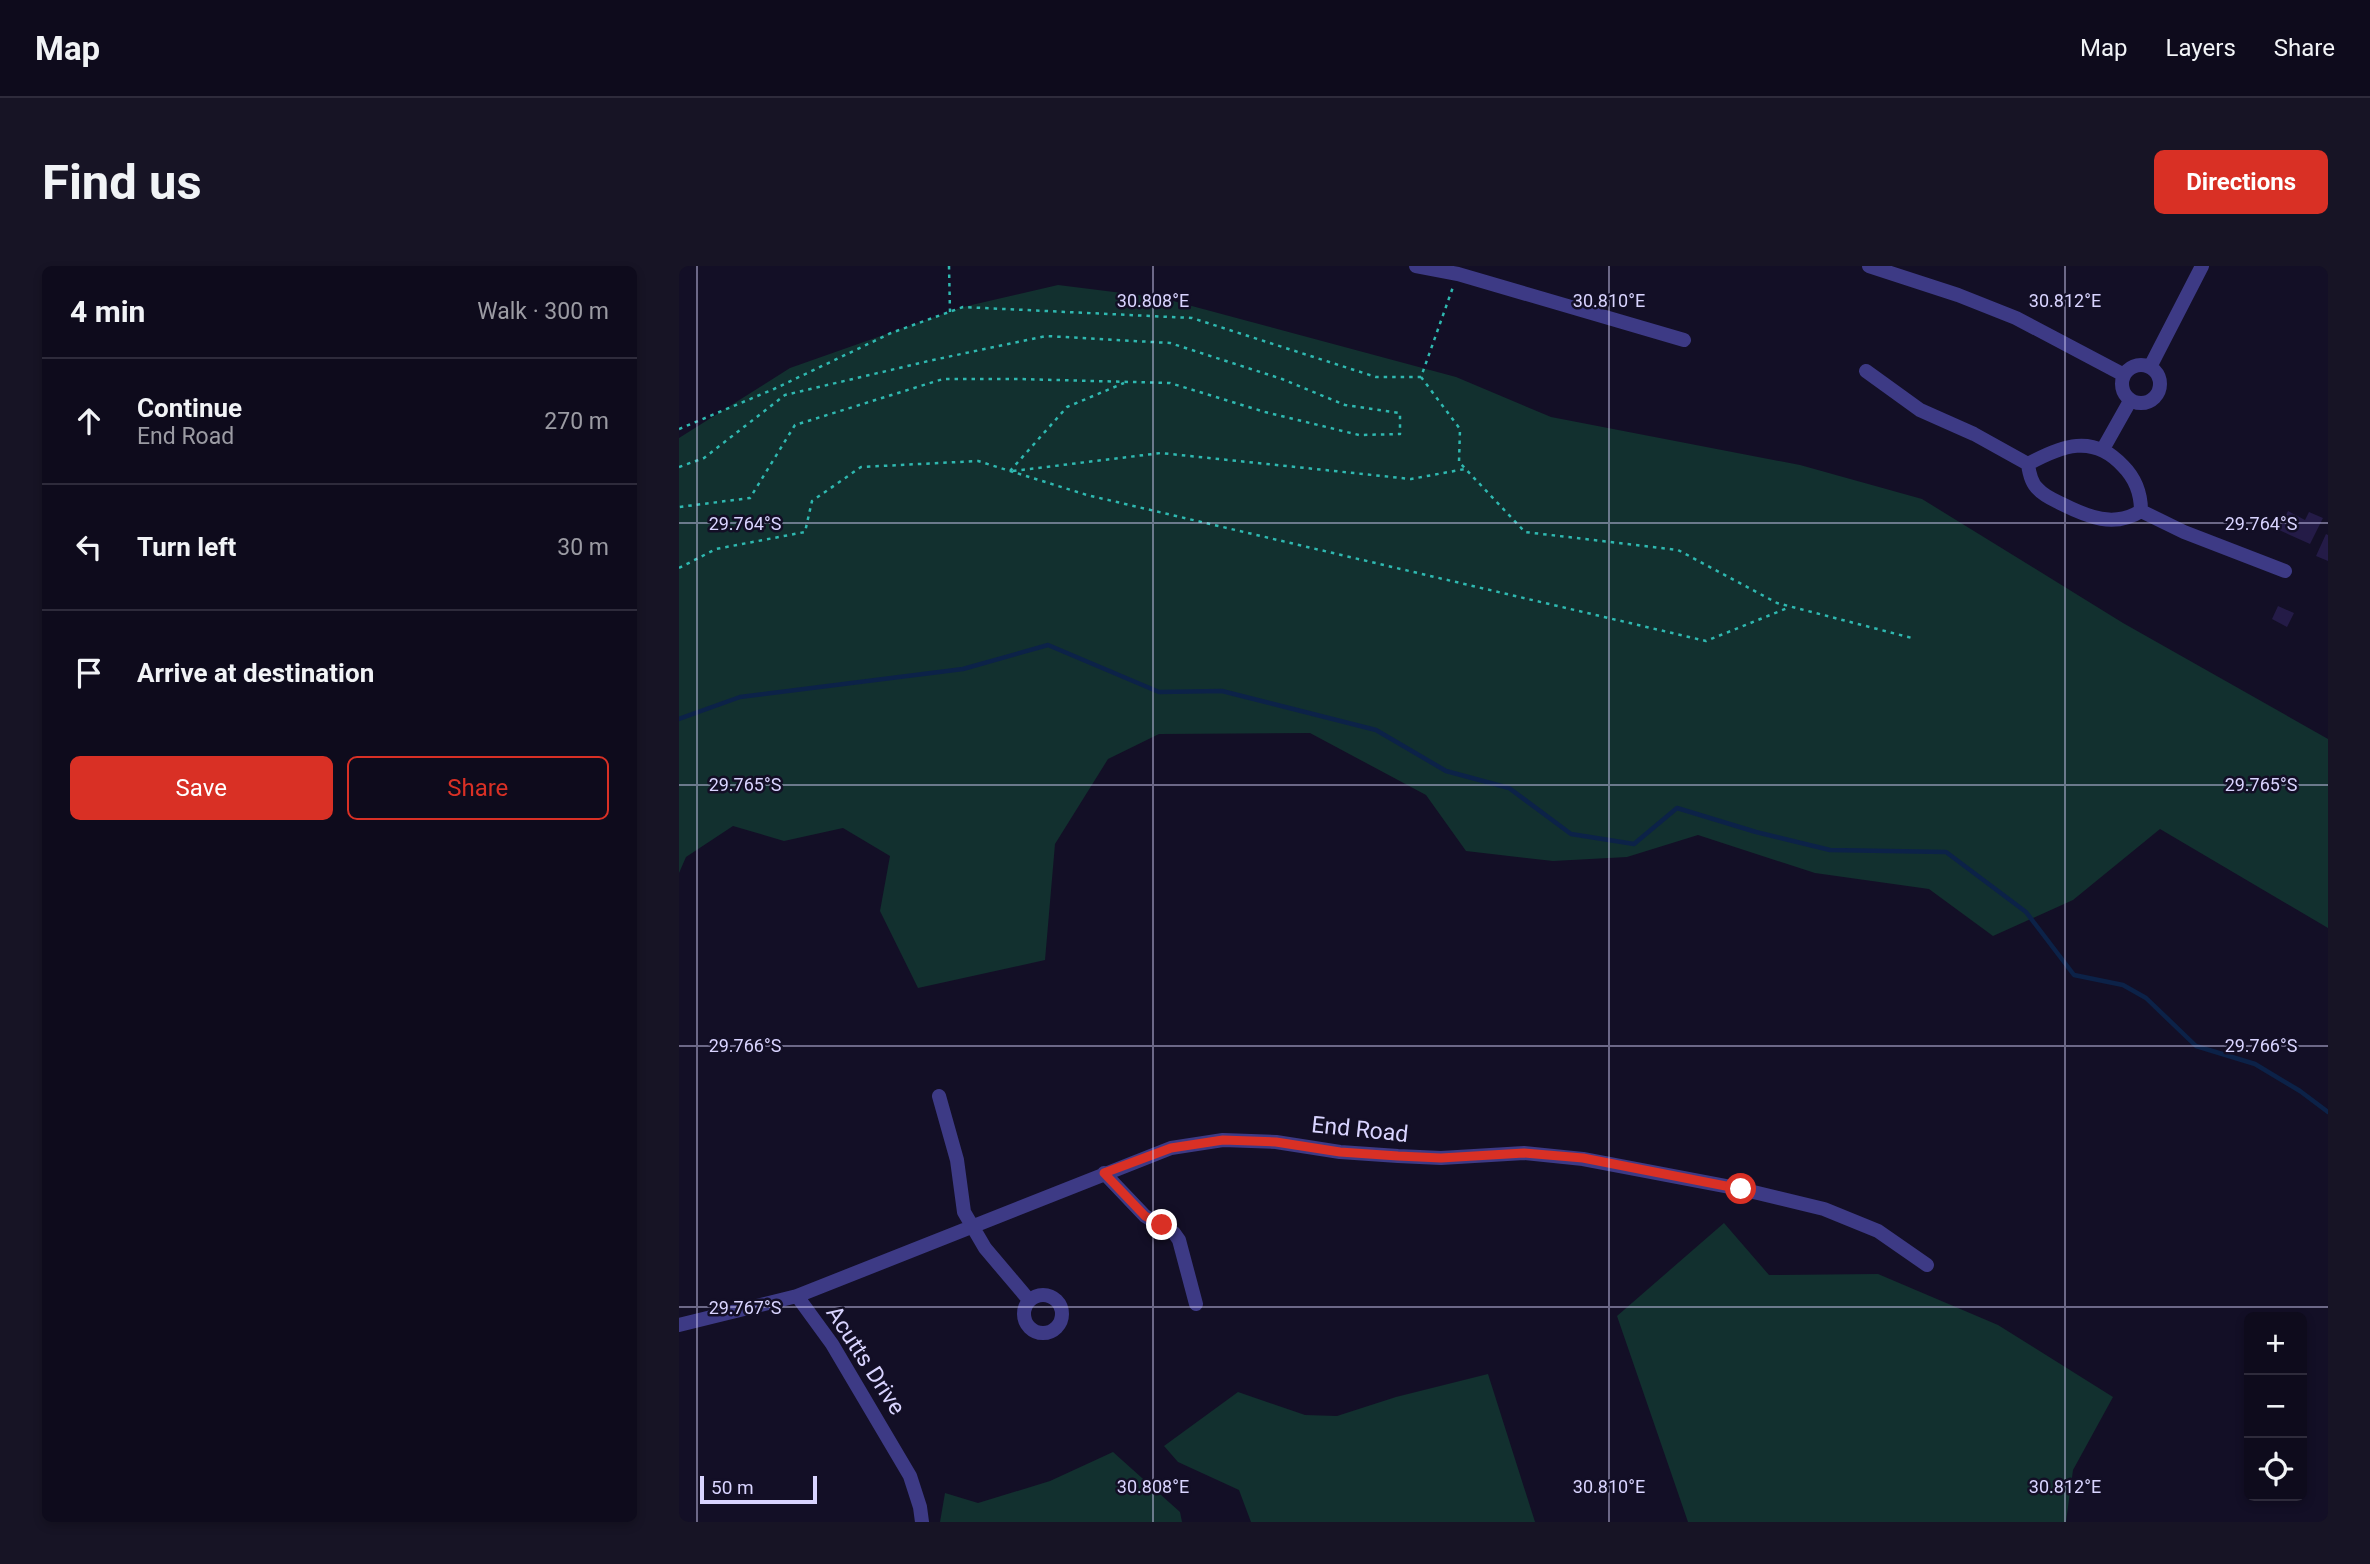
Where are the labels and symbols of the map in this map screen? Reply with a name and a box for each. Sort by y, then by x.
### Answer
text: 30.808°E [1117,290,1189,311]
text: 30.810°E [1573,290,1645,311]
text: 30.812°E [2029,290,2101,311]
text: 29.764°S [709,513,782,534]
text: 29.764°S [2225,513,2298,534]
text: 29.765°S [709,774,782,795]
text: 29.765°S [2225,774,2298,795]
text: 29.766°S [709,1035,782,1056]
text: 29.766°S [2225,1035,2298,1056]
street label: End Road [1310,1111,1410,1148]
route start [1725,1173,1756,1204]
route end [1146,1209,1177,1240]
text: 29.767°S [709,1297,782,1318]
street label: Acutts Drive [820,1301,911,1420]
scale bar [700,1473,817,1505]
text: 30.808°E [1117,1476,1189,1497]
text: 30.810°E [1573,1476,1645,1497]
text: 30.812°E [2029,1476,2101,1497]

